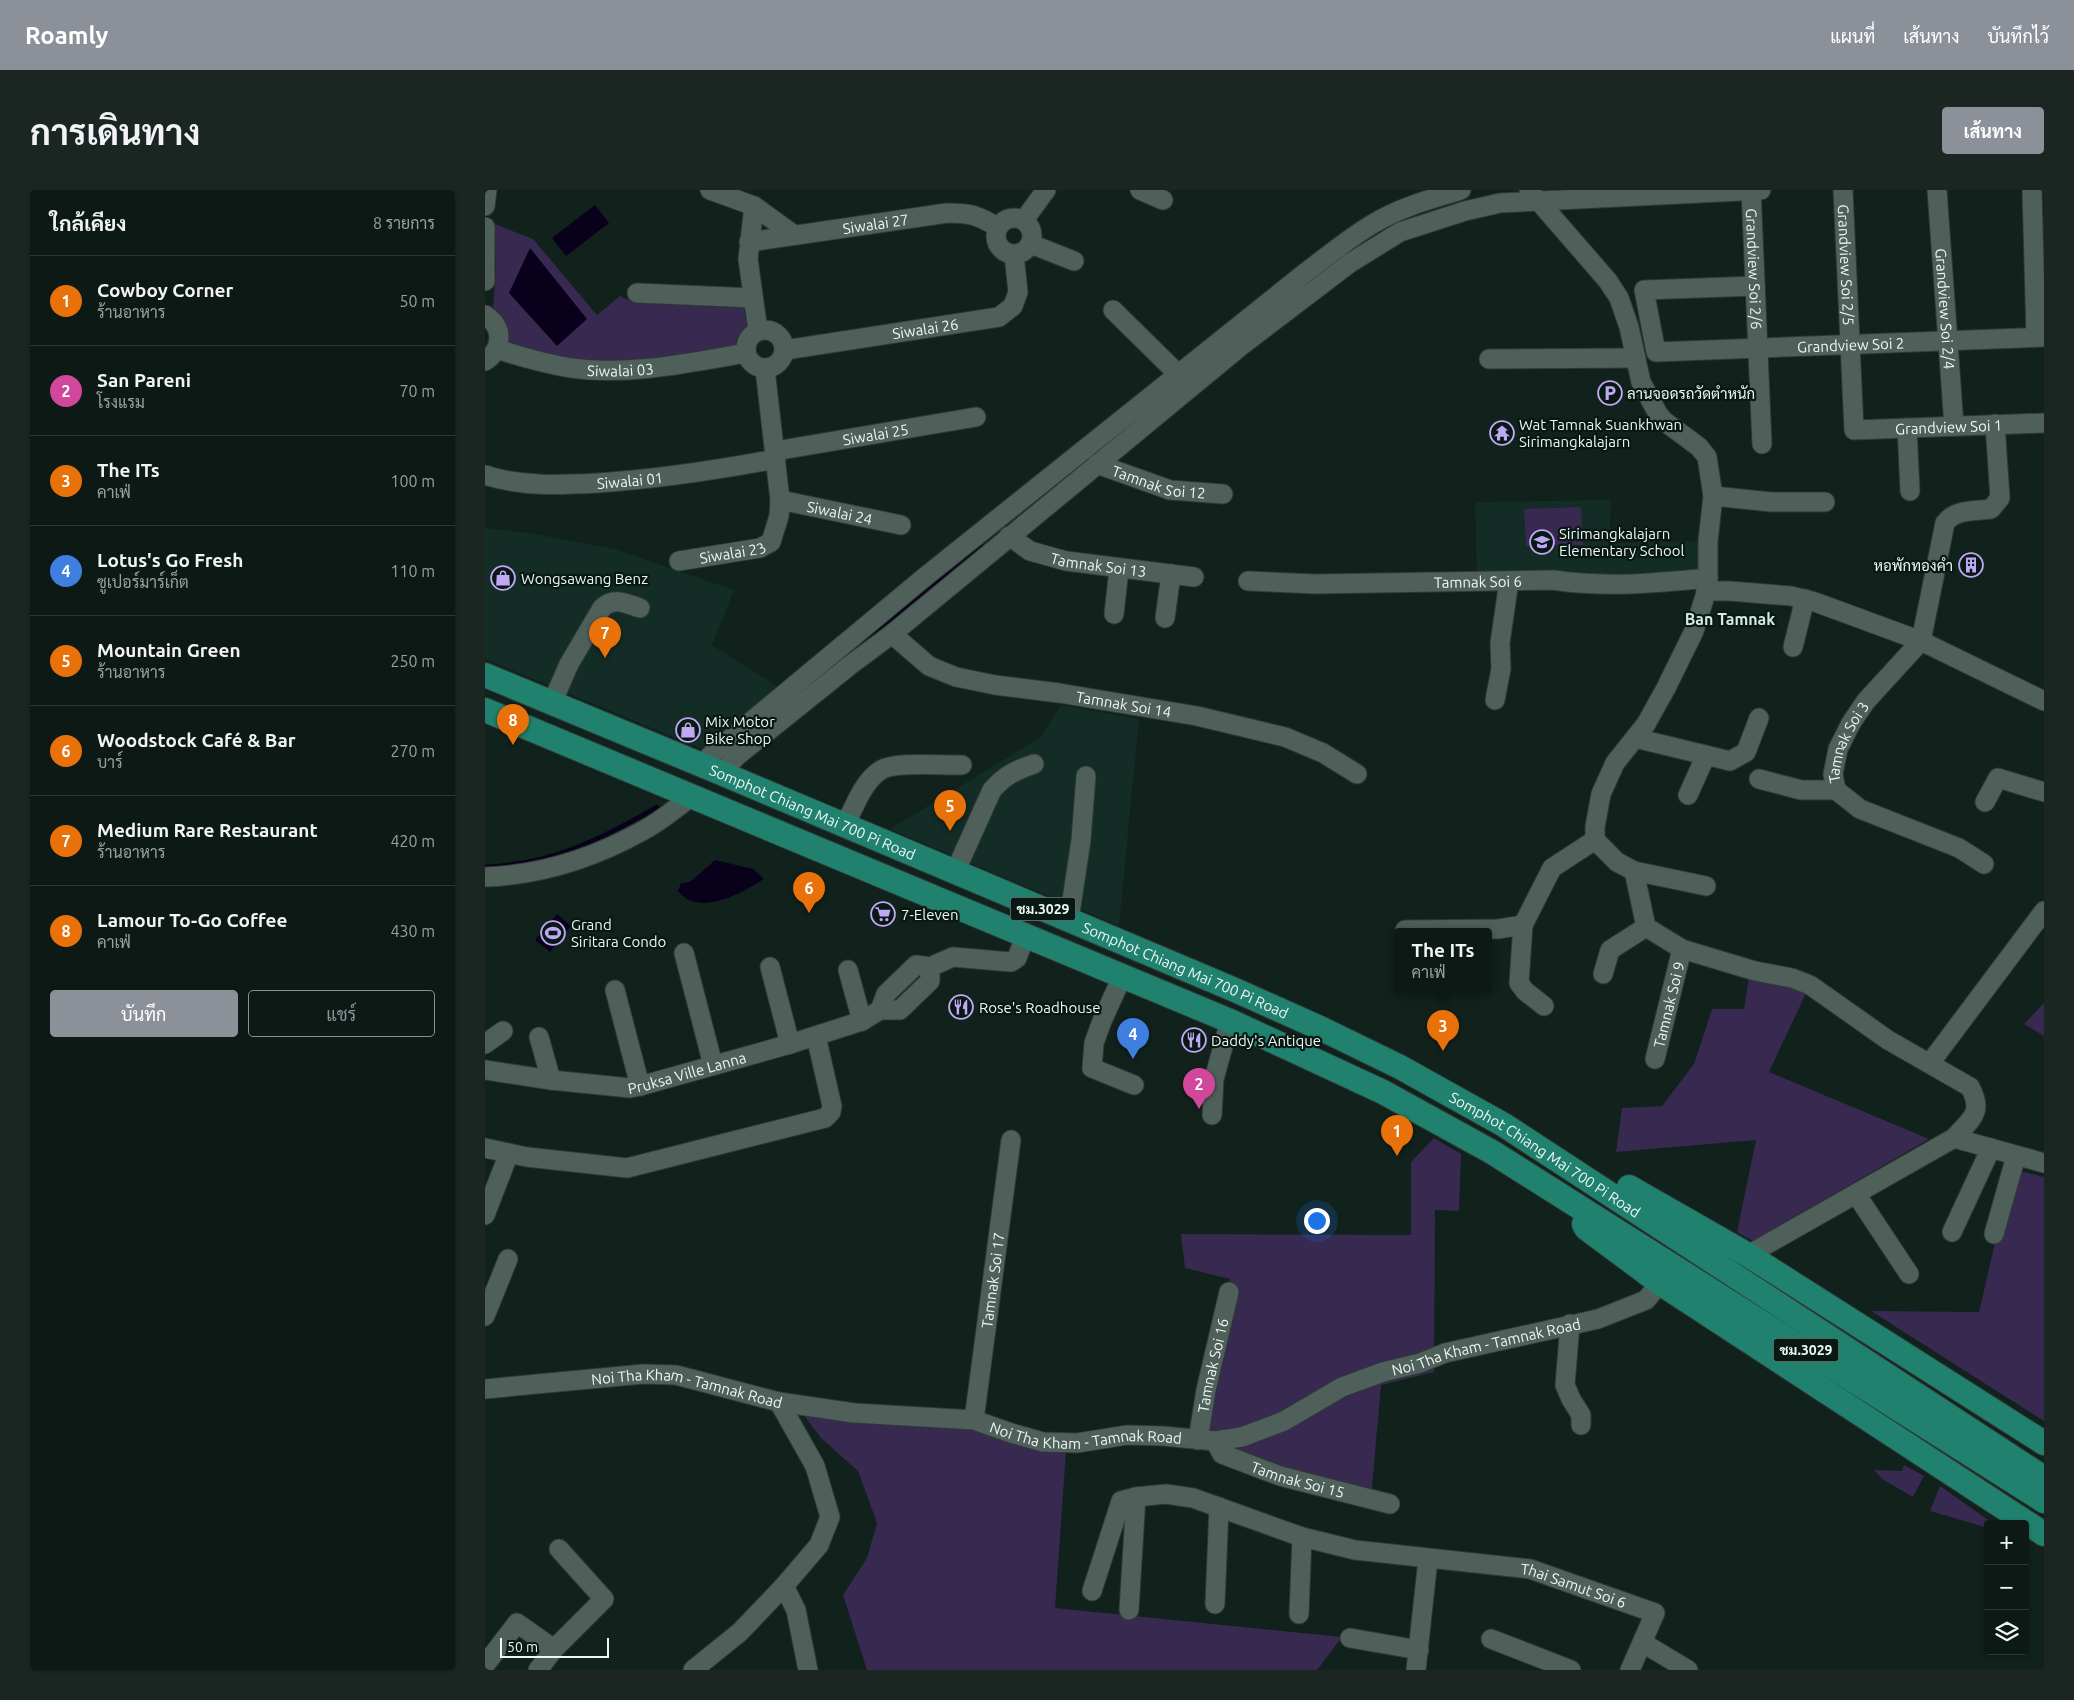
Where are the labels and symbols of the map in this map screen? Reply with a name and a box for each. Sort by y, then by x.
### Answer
street label: Grandview Soi 2/5 [1835,204,1858,326]
street label: Grandview Soi 2/6 [1743,208,1766,330]
street label: Siwalai 27 [841,210,910,237]
street label: Grandview Soi 2/4 [1933,248,1958,370]
street label: Siwalai 26 [891,315,960,342]
street label: Grandview Soi 2 [1797,334,1905,355]
street label: Siwalai 03 [587,359,654,379]
parking icon: ลานจอดรถวัดตำหนัก [1597,380,1623,406]
place label: ลานจอดรถวัดตำหนัก [1627,385,1755,402]
place label: Wat Tamnak Suankhwan Sirimangkalajarn [1519,416,1682,450]
street label: Grandview Soi 1 [1895,416,2003,437]
street label: Siwalai 25 [841,420,910,448]
temple icon: Wat Tamnak Suankhwan Sirimangkalajarn [1489,420,1515,446]
street label: Tamnak Soi 12 [1110,462,1206,501]
street label: Siwalai 01 [596,468,664,492]
street label: Siwalai 24 [805,497,874,527]
place label: Sirimangkalajarn Elementary School [1559,525,1685,559]
school or university icon: Sirimangkalajarn Elementary School [1529,529,1555,555]
street label: Siwalai 23 [698,538,769,566]
street label: Tamnak Soi 13 [1049,549,1147,579]
building icon: หอพักทองคำ [1958,552,1984,578]
place label: หอพักทองคำ [1873,557,1953,574]
shop icon: Wongsawang Benz [490,565,516,591]
place label: Wongsawang Benz [521,570,648,587]
street label: Tamnak Soi 6 [1434,572,1522,590]
district label: Ban Tamnak [1685,610,1775,628]
pin: 7 [589,617,621,658]
street label: Tamnak Soi 14 [1075,687,1173,720]
street label: Tamnak Soi 3 [1824,698,1872,784]
pin: 8 [497,704,529,745]
place label: Mix Motor Bike Shop [705,713,775,747]
shop icon: Mix Motor Bike Shop [675,717,701,743]
street label: Somphot Chiang Mai 700 Pi Road [707,761,918,863]
pin: 5 [934,790,966,831]
pin: 6 [793,872,825,913]
road number: ชม.3029 [1011,898,1075,921]
supermarket icon: 7-Eleven [870,901,896,927]
place label: 7-Eleven [901,906,959,923]
place label: Grand Siritara Condo [571,916,666,950]
street label: Somphot Chiang Mai 700 Pi Road [1080,918,1291,1021]
sports icon: Grand Siritara Condo [540,920,566,946]
street label: Tamnak Soi 9 [1650,960,1687,1049]
restaurant icon: Rose's Roadhouse [948,994,974,1020]
place label: Rose's Roadhouse [979,999,1101,1016]
pin: 3 [1427,1010,1459,1051]
pin: 4 [1117,1018,1149,1059]
restaurant icon: Daddy's Antique [1181,1027,1207,1053]
place label: Daddy's Antique [1211,1032,1321,1049]
street label: Pruksa Ville Lanna [626,1048,748,1097]
pin: 2 [1183,1068,1215,1109]
street label: Somphot Chiang Mai 700 Pi Road [1447,1088,1644,1220]
pin: 1 [1381,1115,1413,1156]
your location [1304,1208,1330,1234]
street label: Tamnak Soi 17 [978,1231,1007,1329]
street label: Noi Tha Kham - Tamnak Road [1390,1315,1582,1378]
street label: Tamnak Soi 16 [1194,1316,1231,1414]
road number: ชม.3029 [1773,1338,1839,1362]
street label: Noi Tha Kham - Tamnak Road [590,1365,784,1411]
street label: Noi Tha Kham - Tamnak Road [988,1418,1183,1452]
street label: Tamnak Soi 15 [1249,1457,1346,1501]
street label: Thai Samut Soi 6 [1520,1560,1628,1611]
scale bar [500,1635,609,1658]

